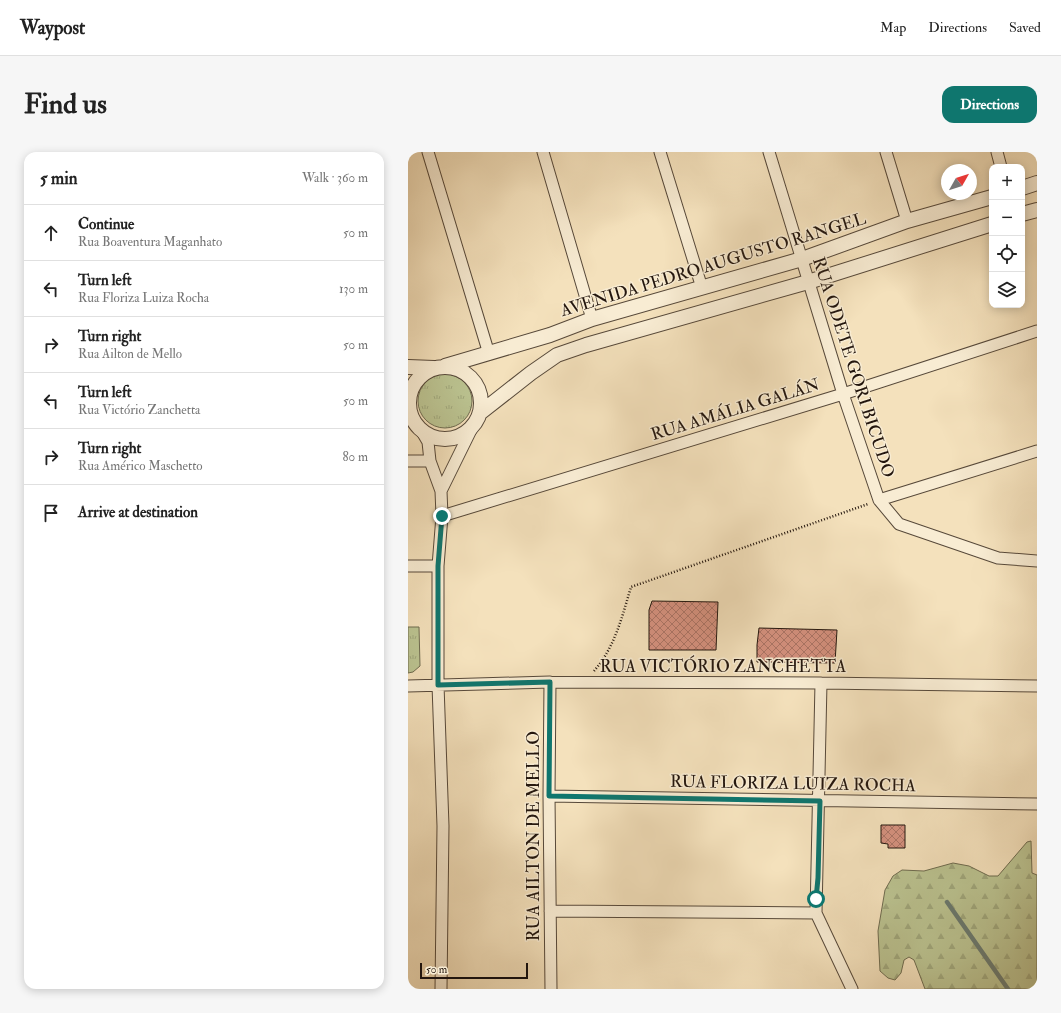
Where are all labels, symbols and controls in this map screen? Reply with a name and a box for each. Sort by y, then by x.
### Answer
text: Waypost [20,16,85,40]
text: Map [880,19,906,36]
text: Directions [928,19,987,36]
text: Saved [1009,19,1041,36]
button: Directions [942,86,1037,123]
text: Find us [24,87,107,122]
north arrow [941,164,977,200]
map controls [989,164,1025,308]
button: + [989,164,1025,200]
text: 5 min [40,168,78,189]
text: Walk · 360 m [302,170,368,186]
button: − [989,200,1025,236]
street label: AVENIDA PEDRO AUGUSTO RANGEL [557,208,869,321]
text: Continue [78,215,134,234]
icon: ahead [40,222,62,244]
text: 50 m [343,225,368,241]
text: Rua Boaventura Maganhato [78,234,222,250]
button: locate [989,236,1025,272]
street label: RUA ODETE GORI BICUDO [808,254,899,480]
text: Turn left [78,271,132,290]
button: layers [989,272,1025,308]
icon: left [40,278,62,300]
text: 130 m [339,281,368,297]
text: Rua Floriza Luiza Rocha [78,290,209,306]
text: Turn right [78,327,141,346]
icon: right [40,334,62,356]
text: 50 m [343,337,368,353]
text: Rua Ailton de Mello [78,346,182,362]
street label: RUA AMÁLIA GALÁN [648,373,823,445]
text: Turn left [78,383,132,402]
icon: left [40,390,62,412]
text: 50 m [343,393,368,409]
text: Rua Victório Zanchetta [78,402,200,418]
text: Turn right [78,439,141,458]
icon: right [40,446,62,468]
text: 80 m [342,449,368,465]
text: Rua Américo Maschetto [78,458,203,474]
icon: arrive [40,502,62,524]
text: Arrive at destination [78,503,198,522]
route end [433,507,451,525]
street label: RUA VICTÓRIO ZANCHETTA [600,655,847,677]
street label: RUA AILTON DE MELLO [523,731,544,941]
street label: RUA FLORIZA LUIZA ROCHA [670,771,916,796]
route start [807,890,825,908]
scale bar [420,961,528,980]
text: 50 m [426,963,447,976]

